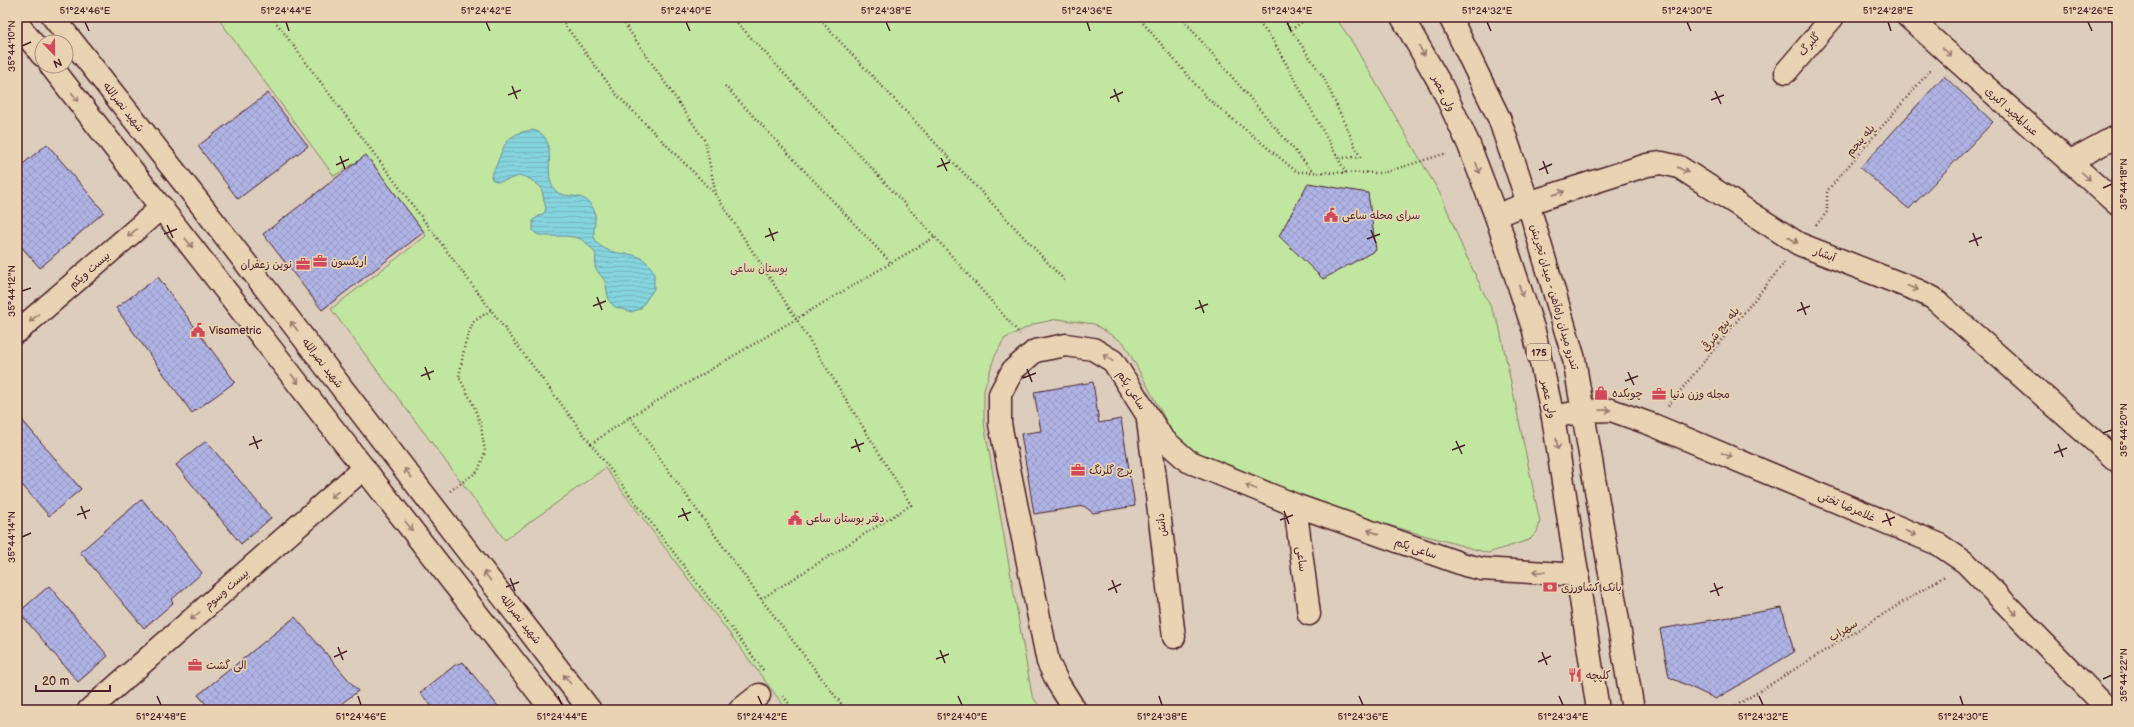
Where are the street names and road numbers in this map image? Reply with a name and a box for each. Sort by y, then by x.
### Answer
street label: گلبرگ [1796,30,1824,59]
street label: ولی عصر [1428,72,1458,114]
street label: شهید نصرالله [100,80,147,135]
street label: عبدالمجید اکبری [1982,84,2041,139]
street label: پله پنجم [1843,122,1879,160]
street label: تندرو میدان راه‌آهن - میدان تجریش [1527,223,1582,372]
street label: آبشار [1811,244,1839,266]
street label: بیست ویکم [66,249,114,293]
street label: پله پنج شرقی [1698,304,1743,355]
street label: شهید نصرالله [299,336,346,391]
road number: 175 [1527,344,1551,360]
street label: ساعی یکم [1113,368,1149,413]
street label: ولی عصر [1537,378,1559,420]
street label: غلامرضا تختی [1816,489,1877,525]
street label: دانش [1154,512,1169,538]
street label: ساعی یکم [1392,535,1439,564]
street label: ساعی [1293,546,1309,572]
street label: بیست وسوم [201,566,253,614]
street label: شهید نصرالله [497,592,544,647]
street label: سهراب [1827,617,1861,645]

